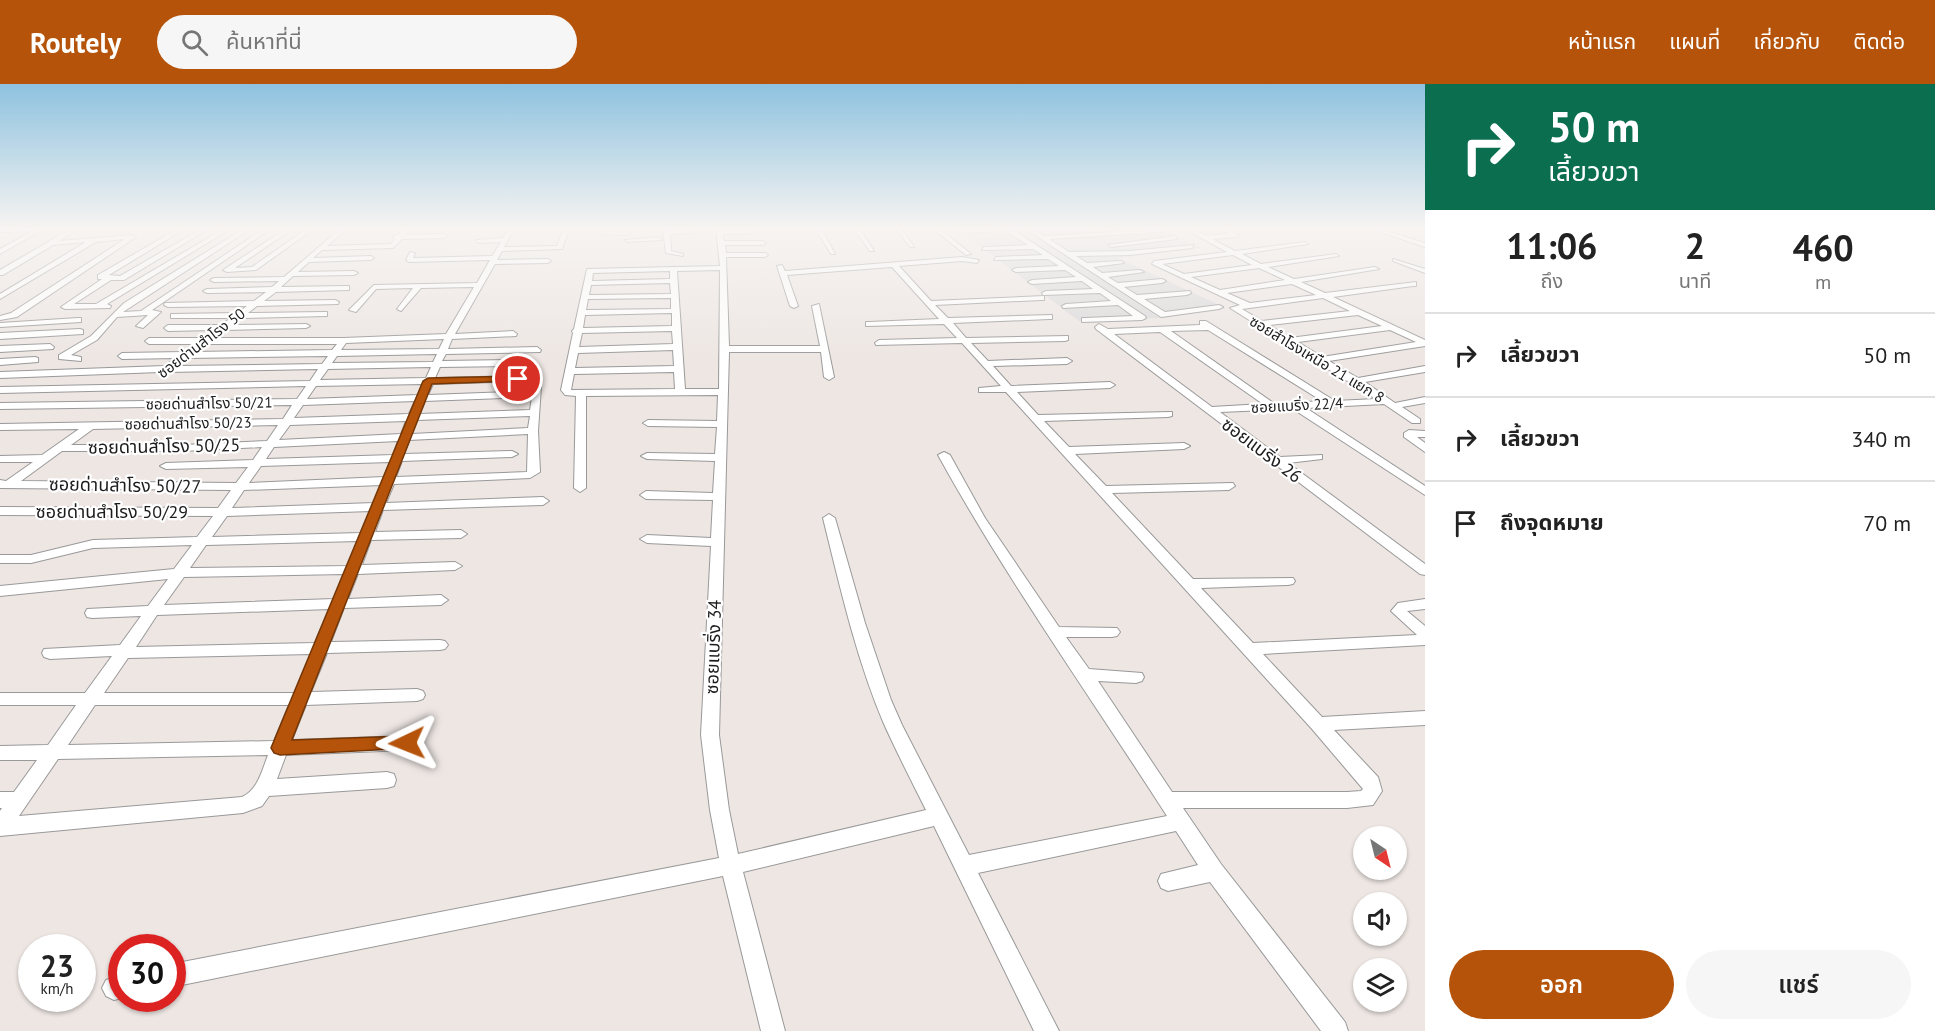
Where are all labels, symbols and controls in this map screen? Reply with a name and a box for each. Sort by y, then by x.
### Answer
search box [157,15,577,69]
text: Routely [30,24,121,61]
icon: search [178,26,211,59]
text: ค้นหาที่นี่ [226,27,302,55]
text: หน้าแรก [1568,28,1636,55]
text: แผนที่ [1669,28,1720,55]
text: เกี่ยวกับ [1753,28,1820,55]
text: ติดต่อ [1853,28,1905,55]
text: 50 m [1548,99,1640,154]
icon: right [1449,108,1527,186]
text: เลี้ยวขวา [1548,154,1639,188]
text: 11:06 [1506,222,1598,269]
text: 2 [1685,222,1705,269]
text: 460 [1793,224,1854,271]
text: ถึง [1540,268,1563,294]
text: นาที [1679,268,1711,294]
text: m [1815,269,1831,295]
street label: ซอยด่านสำโรง 50 [153,304,249,382]
street label: ซอยสำโรงเหนือ 21 แยก 8 [1246,311,1388,407]
icon: right [1449,339,1482,372]
text: เลี้ยวขวา [1500,340,1580,368]
text: 50 m [1863,341,1911,369]
pin [492,353,543,404]
icon: arrive [501,362,534,395]
street label: ซอยด่านสำโรง 50/21 [145,392,273,414]
street label: ซอยแบริ่ง 22/4 [1250,393,1344,417]
street label: ซอยด่านสำโรง 50/23 [124,412,252,434]
street label: ซอยแบริ่ง 26 [1217,412,1307,488]
icon: right [1449,423,1482,456]
text: เลี้ยวขวา [1500,424,1580,452]
text: 340 m [1851,425,1911,453]
street label: ซอยด่านสำโรง 50/25 [88,433,240,459]
street label: ซอยด่านสำโรง 50/27 [49,472,201,498]
street label: ซอยด่านสำโรง 50/29 [36,500,188,523]
icon: arrive [1449,507,1482,540]
text: ถึงจุดหมาย [1500,508,1604,536]
text: 70 m [1863,509,1911,537]
street label: ซอยแบริ่ง 34 [700,599,726,695]
position arrow [375,711,439,775]
north arrow [1353,826,1407,880]
map controls [1353,826,1407,1012]
button: sound [1353,892,1407,946]
speed limit sign: 30 [108,934,186,1012]
text: 23 [40,946,74,985]
button: ออก [1449,950,1674,1019]
button: แชร์ [1686,950,1911,1019]
button: layers [1353,958,1407,1012]
text: km/h [41,979,73,998]

